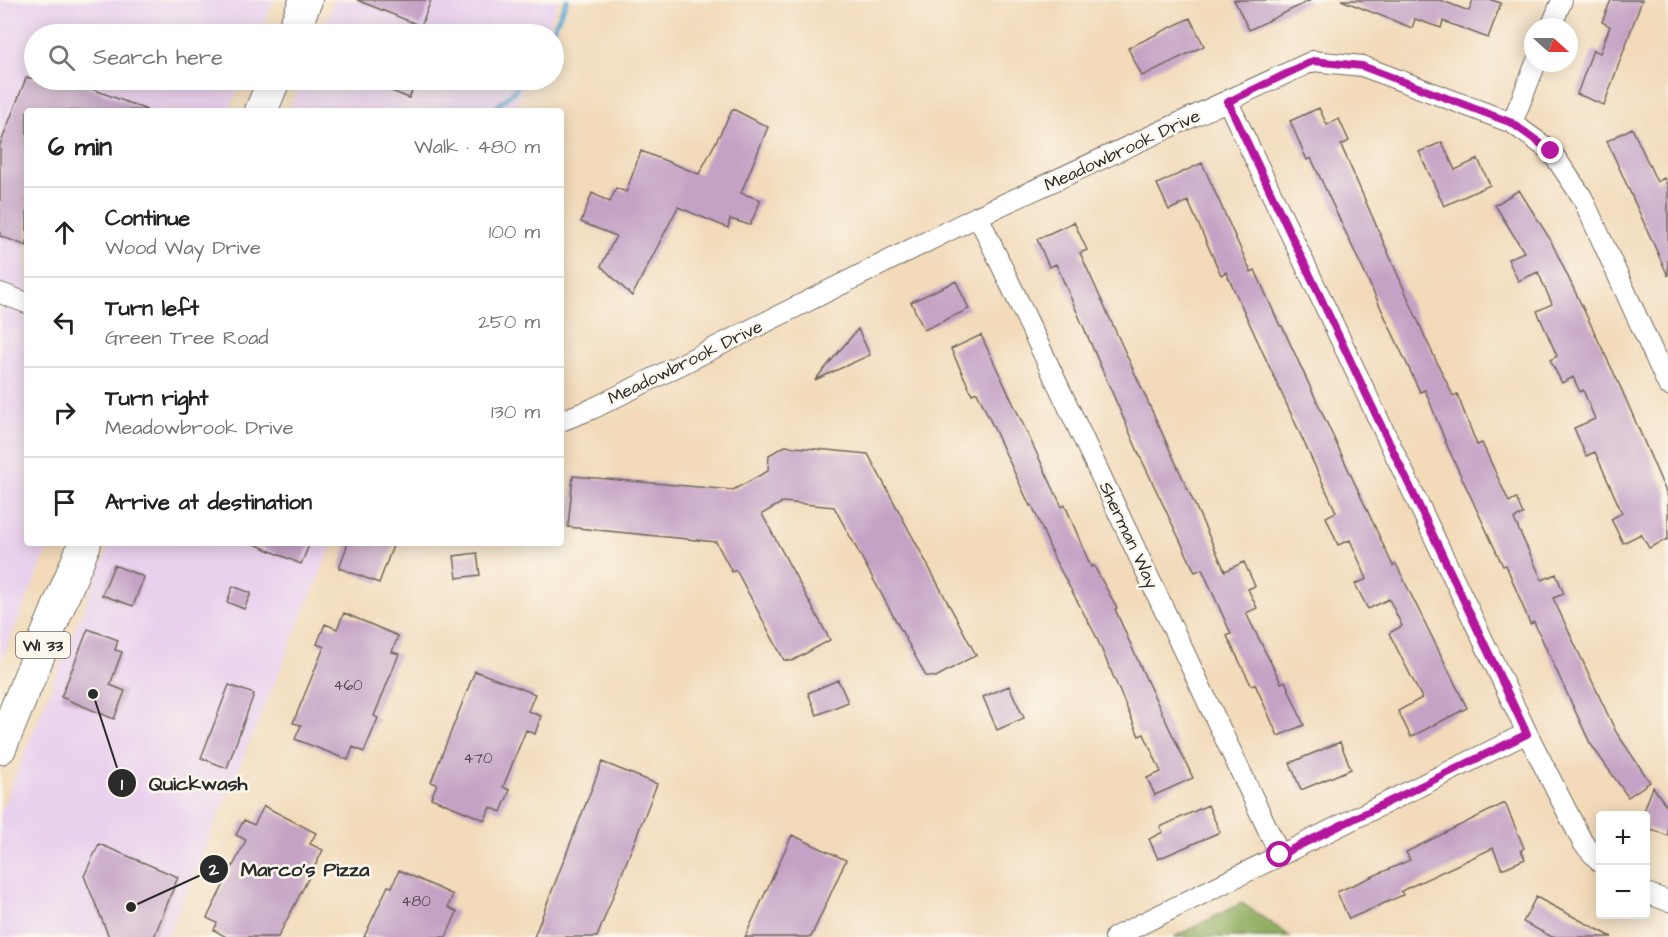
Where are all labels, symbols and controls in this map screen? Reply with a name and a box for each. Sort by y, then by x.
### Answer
north arrow [1524,18,1578,72]
search box [24,24,564,90]
icon: search [45,41,78,74]
text: Search here [93,42,223,73]
street label: Meadowbrook Drive [1040,103,1205,198]
text: 6 min [48,129,112,165]
text: Walk · 480 m [414,133,540,161]
route end [1537,137,1563,163]
text: Continue [105,203,190,234]
icon: ahead [48,216,81,249]
text: 100 m [489,218,540,246]
text: Wood Way Drive [105,234,261,262]
text: Turn left [105,293,199,324]
icon: left [48,306,81,339]
text: 250 m [478,308,540,336]
street label: Meadowbrook Drive [603,314,767,411]
text: Green Tree Road [105,324,269,352]
text: Turn right [105,383,208,414]
icon: right [48,396,81,429]
text: 130 m [491,398,540,426]
text: Meadowbrook Drive [105,414,294,442]
street label: Sherman Way [1092,478,1164,593]
icon: arrive [48,486,81,519]
text: Arrive at destination [105,487,312,518]
road number: WI 33 [16,632,70,658]
house number: 460 [333,675,363,696]
house number: 470 [464,748,493,769]
callout: Quickwash [107,764,260,802]
text: Quickwash [149,770,248,798]
text: 1 [121,772,124,797]
map controls [1596,811,1650,919]
button: + [1596,811,1650,865]
route start [1266,841,1292,867]
callout: Marco's Pizza [199,850,382,888]
text: Marco's Pizza [241,856,370,884]
text: 2 [208,857,220,882]
button: − [1596,865,1650,919]
house number: 480 [401,891,431,912]

